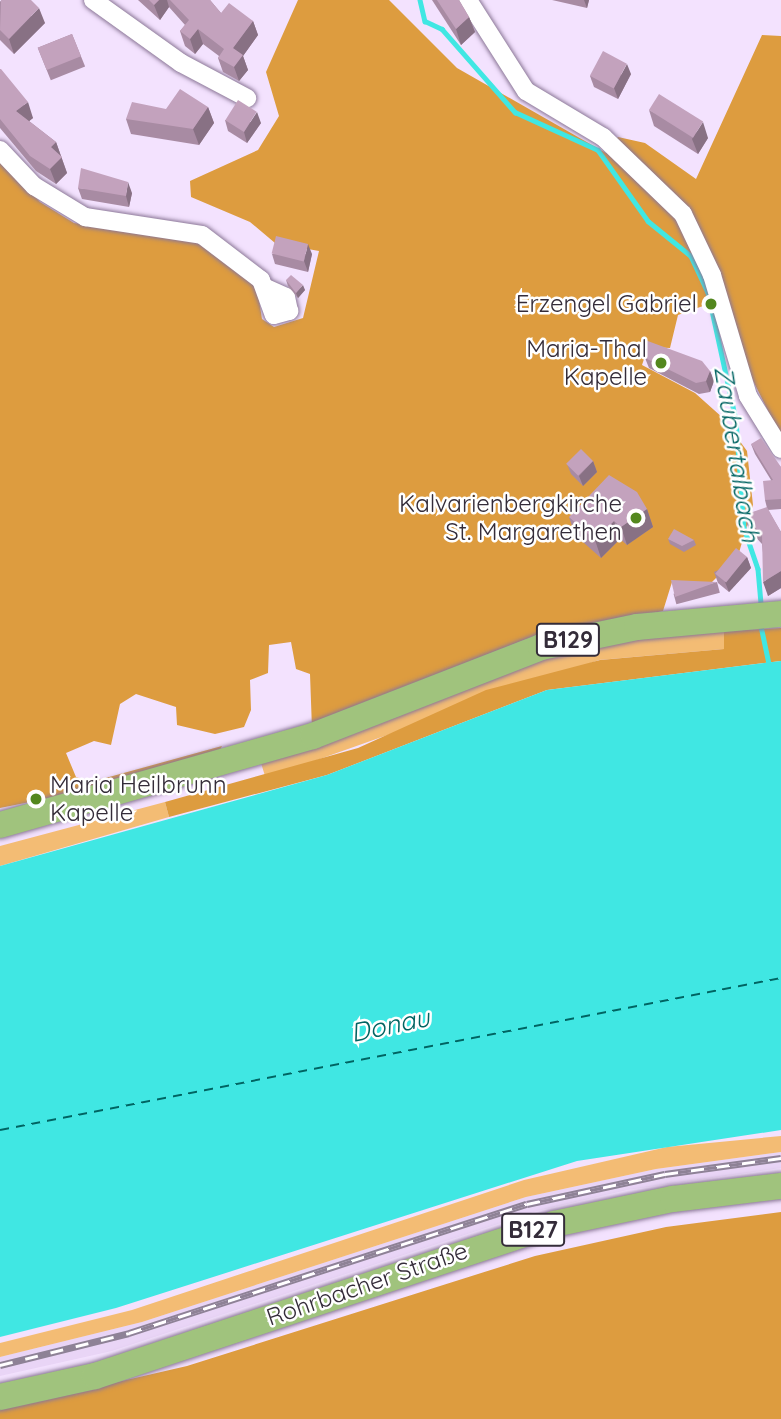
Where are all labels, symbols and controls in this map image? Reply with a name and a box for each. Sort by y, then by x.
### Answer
place label: Erzengel Gabriel [516,290,697,318]
marker: Erzengel Gabriel [703,296,719,312]
place label: Maria-Thal Kapelle [526,335,647,391]
marker: Maria-Thal Kapelle [653,355,669,371]
water label: Zaubertalbach [708,364,766,544]
place label: Kalvarienbergkirche St. Margarethen [399,490,622,546]
marker: Kalvarienbergkirche St. Margarethen [628,510,644,526]
road number: B129 [535,620,601,660]
place label: Maria Heilbrunn Kapelle [50,771,227,827]
marker: Maria Heilbrunn Kapelle [28,791,44,807]
water label: Donau [348,1001,432,1049]
road number: B127 [500,1210,566,1250]
street label: Rohrbacher Straße [263,1236,471,1332]

